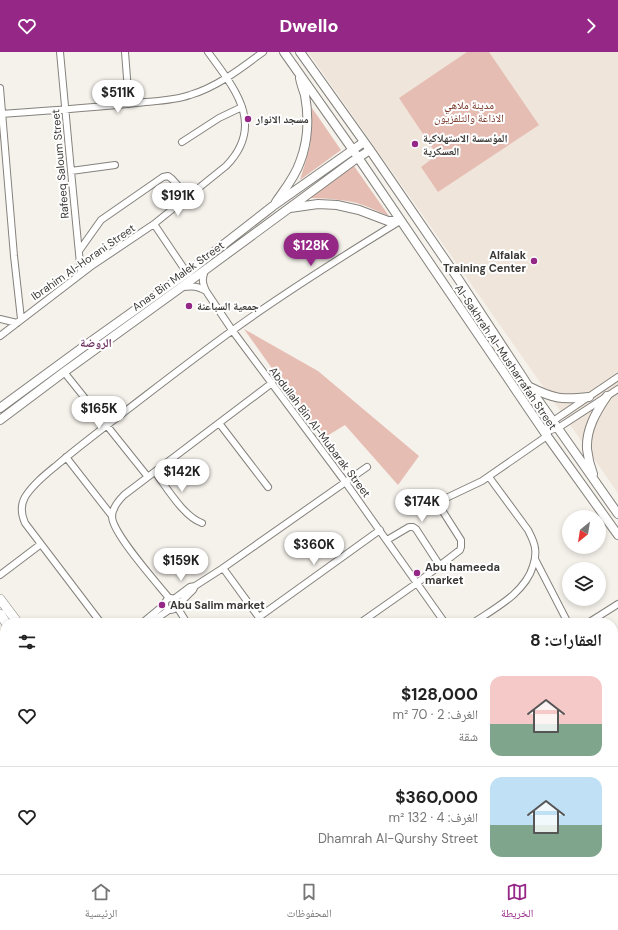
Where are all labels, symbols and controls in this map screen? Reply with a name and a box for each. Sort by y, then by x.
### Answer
text: Dwello [280,14,339,38]
icon: heart [16,15,38,37]
icon: forward [580,15,602,37]
pin: $511K [90,80,146,114]
text: $511K [101,84,135,101]
park label: مدينة ملاهي الاذاعة والتلفزيون [434,98,504,125]
street label: Rafeeq Saloum Street [48,109,72,219]
place label: مسجد الانوار [255,112,309,126]
marker: مسجد الانوار [243,114,253,124]
place label: المؤسسة الاستهلاكية العسكرية [423,131,508,158]
marker: المؤسسة الاستهلاكية العسكرية [410,139,420,149]
pin: $191K [150,183,206,217]
text: $191K [161,187,195,204]
street label: Ibrahim Al-Horani Street [28,221,138,303]
pin: $128K [283,233,339,267]
text: $128K [293,237,329,254]
street label: Anas Bin Malek Street [129,238,227,314]
place label: Alfalak Training Center [443,248,527,275]
marker: Alfalak Training Center [529,256,539,266]
street label: Al-Sakhrah Al-Musharrafah Street [452,282,560,432]
place label: جمعية السباعنة [197,299,259,313]
marker: جمعية السباعنة [184,301,194,311]
district label: الروضة [80,335,112,351]
street label: Abdullah Bin Al-Mubarak Street [266,364,374,500]
pin: $165K [71,396,127,430]
text: $165K [80,400,118,417]
pin: $142K [154,459,210,493]
text: $142K [163,463,201,480]
pin: $174K [394,489,450,523]
text: $174K [404,493,440,510]
north arrow [562,510,606,554]
map controls [562,510,606,606]
pin: $360K [286,532,342,566]
text: $360K [293,536,335,553]
pin: $159K [153,548,209,582]
text: $159K [162,552,200,569]
place label: Abu hameeda market [425,560,500,587]
button: layers [562,562,606,606]
marker: Abu hameeda market [412,568,422,578]
place label: Abu Salim market [170,598,265,612]
marker: Abu Salim market [157,600,167,610]
text: العقارات: 8 [530,629,602,651]
icon: filters [16,631,38,653]
text: $128,000 [401,683,478,705]
icon: home [522,692,570,740]
icon: heart [16,705,38,727]
text: الغرف: 2 · 70 m² [392,706,478,723]
text: شقة [459,728,478,745]
text: $360,000 [395,786,478,808]
icon: home [522,793,570,841]
icon: heart [16,806,38,828]
text: الغرف: 4 · 132 m² [388,809,478,826]
text: Dhamrah Al-Qurshy Street [318,830,478,847]
tab: الرئيسية [85,881,117,924]
tab: المحفوظات [287,881,332,924]
tab: الخريطة [501,881,533,924]

